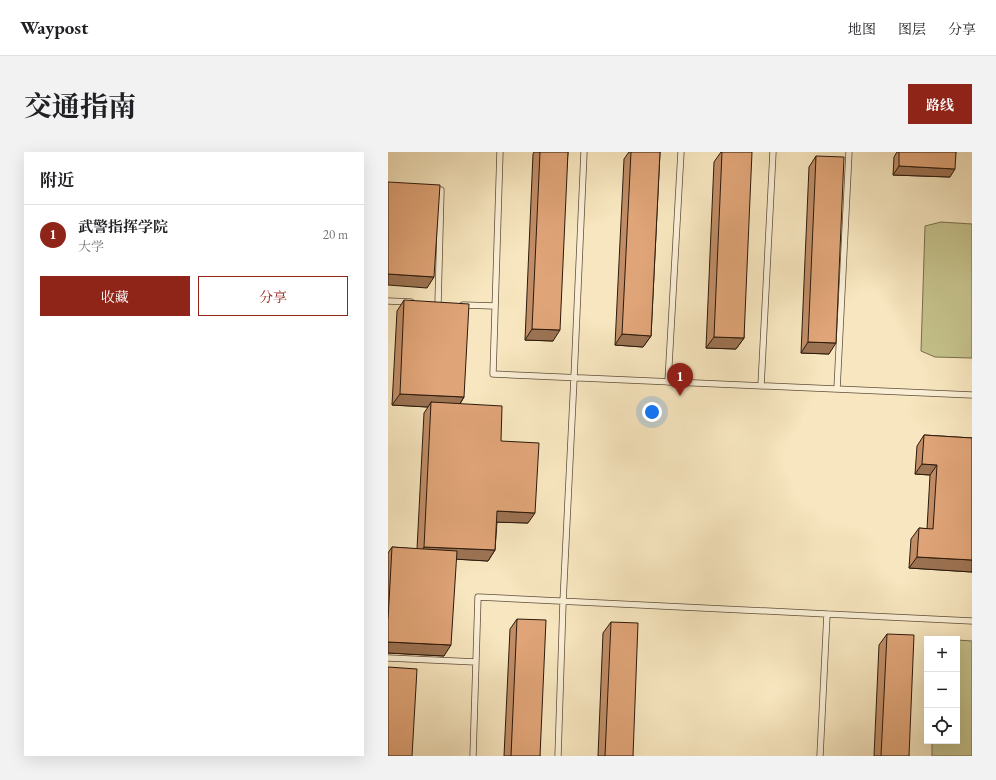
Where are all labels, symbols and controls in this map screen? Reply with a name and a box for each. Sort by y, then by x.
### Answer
text: Waypost [20,15,88,40]
text: 地图 [848,20,876,38]
text: 图层 [898,20,926,38]
text: 分享 [948,20,976,38]
button: 路线 [908,84,972,124]
text: 交通指南 [24,88,136,124]
text: 附近 [40,169,74,191]
text: 武警指挥学院 [78,217,168,236]
text: 1 [50,226,56,243]
text: 20 m [323,226,348,243]
text: 大学 [78,238,104,255]
button: 收藏 [40,276,190,316]
button: 分享 [198,276,348,316]
pin: 1 [667,363,693,396]
your location [642,402,662,422]
map controls [924,636,960,744]
button: + [924,636,960,672]
button: − [924,672,960,708]
button: locate [924,708,960,744]

